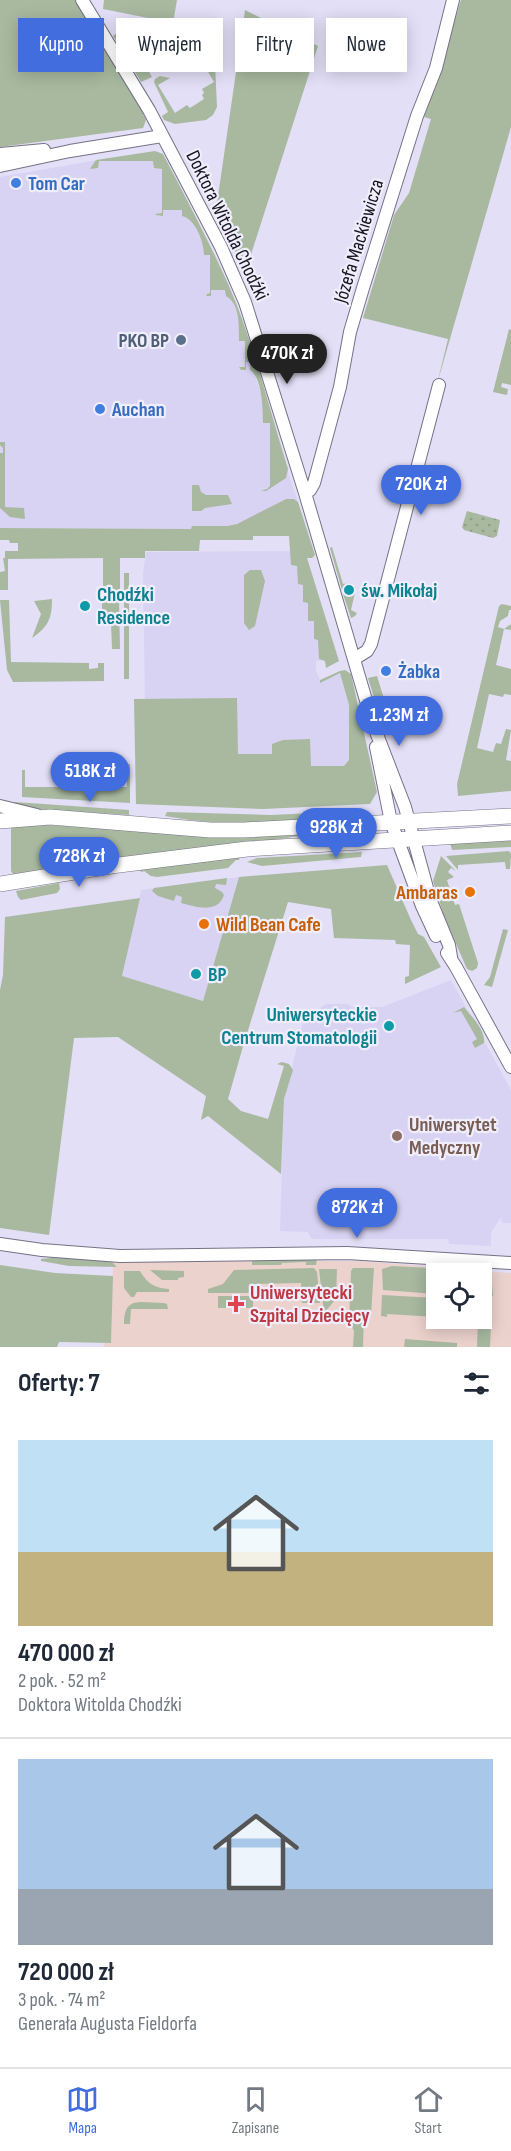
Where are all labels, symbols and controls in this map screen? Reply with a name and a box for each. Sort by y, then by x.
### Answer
chip: Kupno [18,18,104,72]
chip: Wynajem [116,18,223,72]
chip: Filtry [235,18,314,72]
chip: Nowe [326,18,407,72]
street label: Doktora Witolda Chodźki [180,147,274,304]
place label: Tom Car [28,172,85,196]
marker: Tom Car [9,176,23,190]
street label: Józefa Mackiewicza [328,176,389,307]
place label: PKO BP [119,329,169,353]
marker: PKO BP [174,333,188,347]
pin: 470K zł [232,334,342,385]
text: 470K zł [261,341,313,365]
place label: Auchan [111,398,165,422]
marker: Auchan [93,402,107,416]
pin: 720K zł [366,465,476,516]
text: 720K zł [395,472,447,496]
place label: św. Mikołaj [361,579,437,603]
place label: Chodźki Residence [97,583,170,630]
marker: św. Mikołaj [342,583,356,597]
marker: Chodźki Residence [78,599,92,613]
place label: Żabka [398,660,440,684]
marker: Żabka [379,664,393,678]
pin: 1.23M zł [337,696,461,747]
text: 1.23M zł [370,703,428,727]
pin: 518K zł [35,752,145,803]
text: 518K zł [65,759,115,783]
pin: 928K zł [281,808,391,859]
text: 928K zł [310,815,362,839]
pin: 728K zł [24,837,134,888]
text: 728K zł [53,844,105,868]
place label: Ambaras [395,881,458,905]
marker: Ambaras [463,885,477,899]
place label: Wild Bean Cafe [216,913,321,937]
marker: Wild Bean Cafe [197,917,211,931]
place label: BP [208,963,227,987]
marker: BP [189,967,203,981]
place label: Uniwersyteckie Centrum Stomatologii [221,1003,377,1050]
marker: Uniwersyteckie Centrum Stomatologii [382,1019,396,1033]
place label: Uniwersytet Medyczny [409,1113,497,1160]
marker: Uniwersytet Medyczny [390,1129,404,1143]
pin: 872K zł [302,1188,412,1239]
text: 872K zł [331,1195,383,1219]
map controls [426,1263,492,1329]
button: locate [426,1263,492,1329]
place label: Uniwersytecki Szpital Dziecięcy [250,1281,370,1328]
marker: Uniwersytecki Szpital Dziecięcy [227,1295,245,1313]
icon: filters [460,1367,493,1400]
text: Oferty: 7 [18,1368,100,1399]
icon: home [202,1479,310,1587]
text: 470 000 zł [18,1638,114,1669]
text: 2 pok. · 52 m² [18,1669,106,1693]
text: Doktora Witolda Chodźki [18,1693,182,1717]
icon: home [202,1798,310,1906]
text: 720 000 zł [18,1957,114,1988]
text: 3 pok. · 74 m² [18,1988,105,2012]
text: Generała Augusta Fieldorfa [18,2012,197,2036]
tab: Mapa [66,2083,99,2138]
tab: Zapisane [232,2083,279,2138]
tab: Start [412,2083,445,2138]

